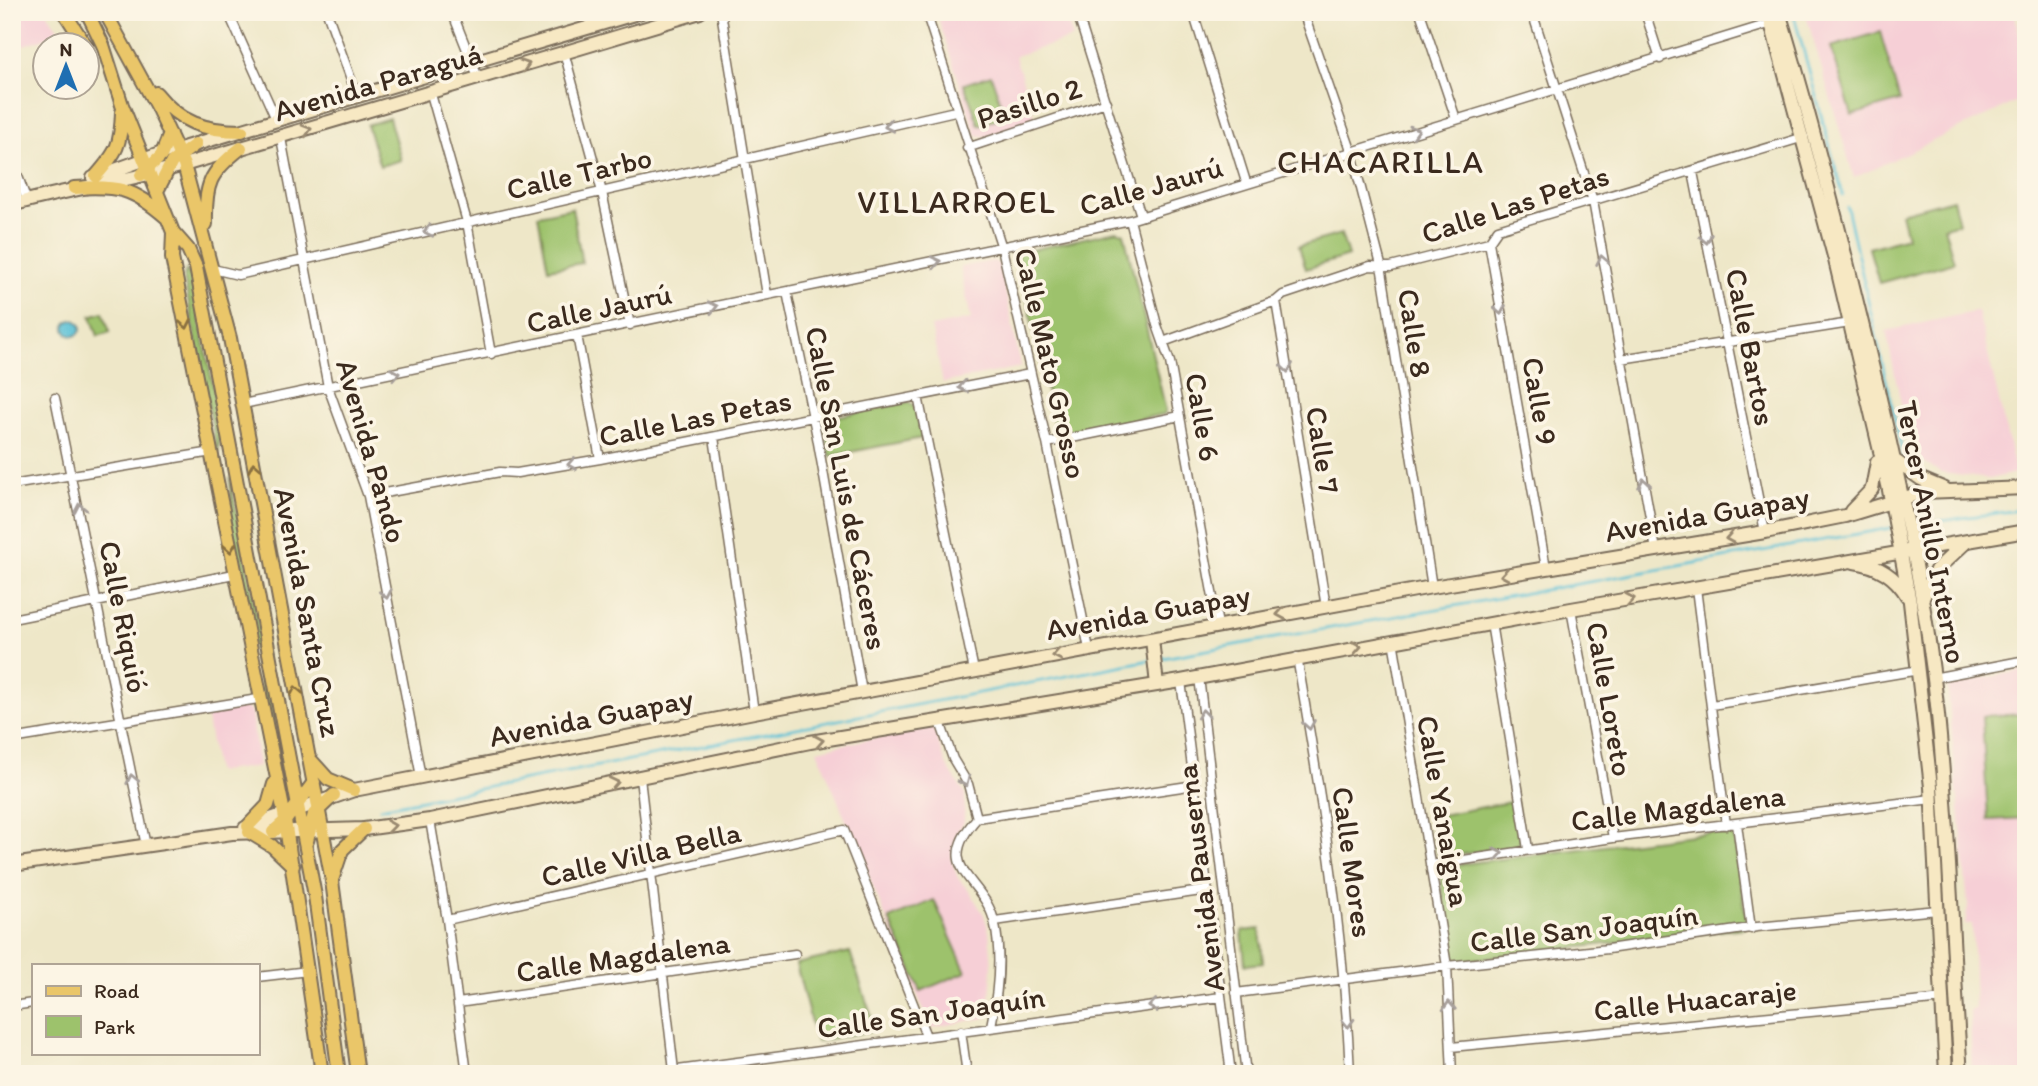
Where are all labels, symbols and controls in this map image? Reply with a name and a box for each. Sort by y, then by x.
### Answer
north arrow [32,32,102,102]
street label: Avenida Paraguá [269,34,487,129]
text: N [60,38,72,61]
one-way arrow [518,59,530,73]
street label: Pasillo 2 [972,69,1086,137]
one-way arrow [883,118,895,132]
one-way arrow [300,124,312,139]
one-way arrow [1409,125,1421,140]
street label: Calle Tarbo [503,138,655,208]
district label: CHACARILLA [1277,143,1485,181]
street label: Calle Jaurú [1075,148,1227,224]
street label: Calle Las Petas [1416,156,1614,252]
district label: VILLARROEL [857,183,1057,221]
one-way arrow [422,222,434,237]
one-way arrow [1698,233,1713,245]
street label: Calle Mato Grosso [1006,244,1096,482]
one-way arrow [1595,254,1610,266]
one-way arrow [930,255,942,270]
street label: Calle Bartos [1718,265,1784,429]
street label: Calle Jaurú [523,275,675,341]
street label: Calle 8 [1390,286,1440,380]
one-way arrow [707,300,719,315]
one-way arrow [1492,304,1507,316]
one-way arrow [178,318,193,330]
street label: Calle San Luis de Cáceres [797,323,897,653]
street label: Calle 9 [1514,354,1566,448]
street label: Avenida Pando [328,355,416,547]
one-way arrow [1279,362,1294,374]
one-way arrow [389,367,401,382]
street label: Calle 6 [1177,370,1229,464]
one-way arrow [957,379,969,394]
street label: Calle Las Petas [596,381,794,455]
street label: Tercer Anillo Interno [1888,397,1976,667]
street label: Calle 7 [1298,404,1348,496]
one-way arrow [566,456,578,471]
one-way arrow [248,461,263,473]
one-way arrow [1637,477,1652,489]
street label: Avenida Guapay [1602,478,1812,550]
street label: Avenida Santa Cruz [266,484,350,740]
one-way arrow [73,502,88,514]
one-way arrow [1724,530,1736,545]
street label: Calle Riquió [91,538,157,696]
one-way arrow [222,542,237,554]
one-way arrow [1499,567,1511,582]
street label: Avenida Guapay [1043,576,1253,648]
one-way arrow [378,588,393,600]
one-way arrow [1624,592,1635,607]
one-way arrow [1275,606,1287,621]
street label: Calle Loreto [1578,619,1642,779]
one-way arrow [1351,640,1363,655]
one-way arrow [1051,646,1063,661]
street label: Avenida Guapay [486,679,696,755]
one-way arrow [289,685,304,696]
one-way arrow [1196,708,1211,720]
street label: Calle Yanaigua [1409,712,1479,910]
one-way arrow [1301,719,1316,731]
one-way arrow [813,734,825,749]
street label: Avenida Pauserna [1168,762,1232,994]
one-way arrow [126,773,141,785]
one-way arrow [957,775,971,787]
one-way arrow [608,776,620,791]
street label: Calle Magdalena [1569,776,1788,839]
street label: Calle Mores [1324,784,1382,940]
street label: Calle Villa Bella [537,813,745,895]
one-way arrow [385,818,397,833]
one-way arrow [1492,847,1504,862]
street label: Calle San Joaquín [1468,896,1700,960]
street label: Calle Magdalena [514,924,733,990]
legend [32,964,259,1054]
street label: Calle Huacaraje [1592,971,1798,1029]
text: Road [94,978,140,1003]
street label: Calle San Joaquín [815,978,1047,1046]
one-way arrow [1147,998,1159,1013]
one-way arrow [1442,1000,1457,1011]
text: Park [94,1014,136,1039]
one-way arrow [1340,1018,1355,1029]

